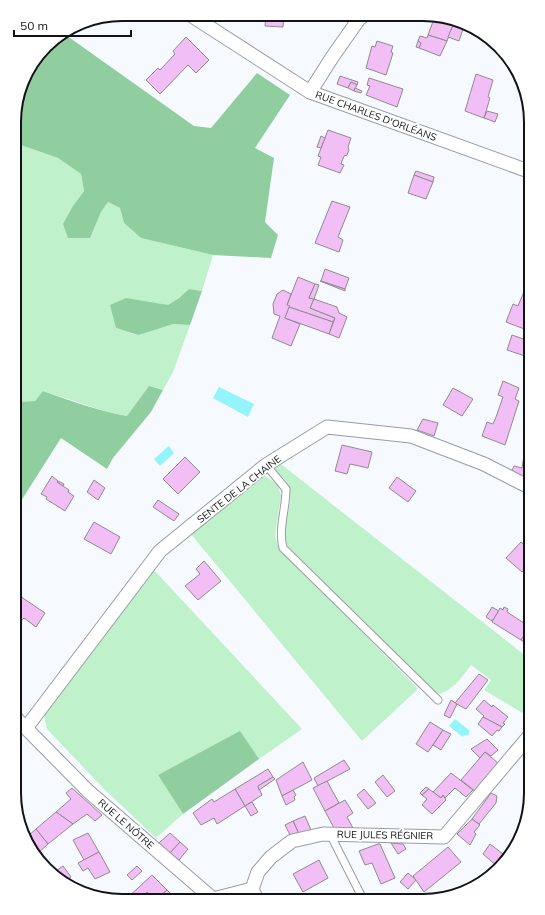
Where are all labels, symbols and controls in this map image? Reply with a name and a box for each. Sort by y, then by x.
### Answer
scale bar [14,12,131,38]
text: 50 m [20,18,48,33]
street label: RUE CHARLES D'ORLÉANS [314,88,438,144]
street label: SENTE DE LA CHAINE [194,452,284,526]
street label: RUE LE NÔTRE [95,796,157,852]
street label: RUE JULES RÉGNIER [337,828,433,842]

